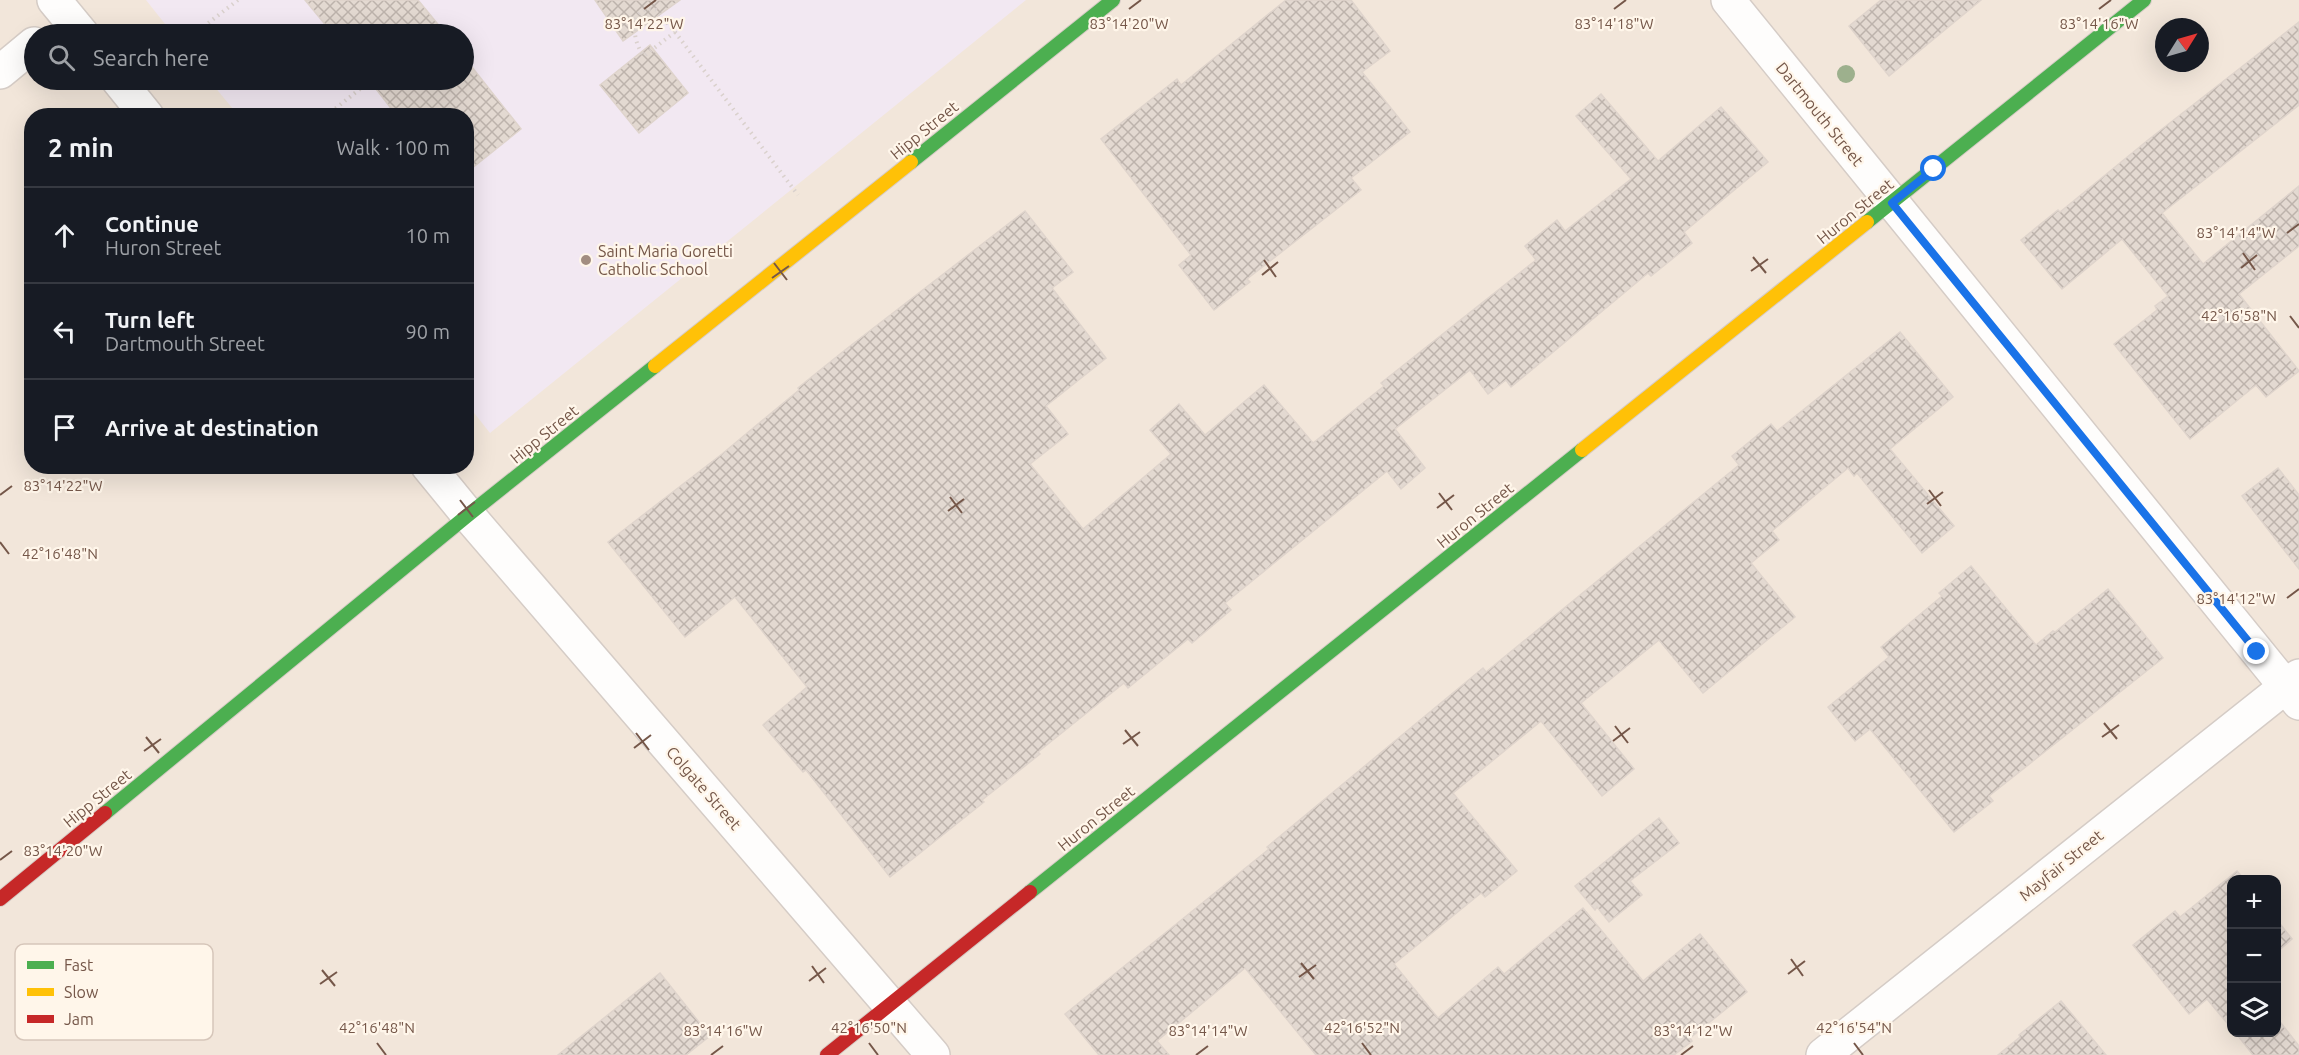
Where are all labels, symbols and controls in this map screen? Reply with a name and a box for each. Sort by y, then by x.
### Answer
text: 83°14'22"W [604,15,684,32]
text: 83°14'20"W [1089,15,1169,32]
text: 83°14'18"W [1574,15,1654,32]
text: 83°14'16"W [2059,15,2139,32]
north arrow [2155,18,2209,72]
search box [24,24,474,90]
icon: search [45,41,78,74]
text: Search here [93,45,209,70]
street label: Dartmouth Street [1773,59,1868,170]
street label: Hipp Street [886,97,962,163]
text: 2 min [48,133,114,162]
text: Walk · 100 m [337,136,450,159]
route start [1920,155,1946,181]
street label: Huron Street [1813,174,1897,247]
text: Continue [105,211,199,236]
icon: ahead [48,219,81,252]
text: 10 m [406,224,450,247]
text: 83°14'14"W [2196,224,2276,241]
text: Huron Street [105,236,221,259]
place label: Saint Maria Goretti Catholic School [598,242,733,278]
marker: Saint Maria Goretti Catholic School [579,253,593,267]
text: Turn left [105,307,195,332]
text: 42°16'58"N [2201,307,2277,324]
icon: left [48,315,81,348]
text: 90 m [406,320,450,343]
text: Dartmouth Street [105,332,265,355]
street label: Hipp Street [506,401,582,467]
icon: arrive [48,411,81,444]
text: Arrive at destination [105,415,319,440]
text: 83°14'22"W [23,477,103,494]
street label: Huron Street [1433,478,1517,551]
text: 42°16'48"N [22,545,98,562]
text: 83°14'12"W [2196,590,2276,607]
route end [2243,638,2269,664]
street label: Colgate Street [663,743,745,834]
street label: Hipp Street [59,765,135,831]
street label: Huron Street [1054,781,1138,854]
street label: Mayfair Street [2016,825,2107,904]
text: 83°14'20"W [23,842,103,859]
map controls [2227,875,2281,1037]
button: + [2227,875,2281,929]
button: − [2227,929,2281,983]
legend [15,944,213,1040]
text: Fast [64,956,94,974]
text: Slow [64,983,99,1001]
button: layers [2227,983,2281,1037]
text: Jam [64,1010,94,1028]
text: 42°16'48"N [339,1019,415,1036]
text: 42°16'50"N [831,1019,907,1036]
text: 42°16'52"N [1324,1019,1400,1036]
text: 42°16'54"N [1816,1019,1892,1036]
text: 83°14'16"W [683,1022,763,1039]
text: 83°14'14"W [1168,1022,1248,1039]
text: 83°14'12"W [1653,1022,1733,1039]

